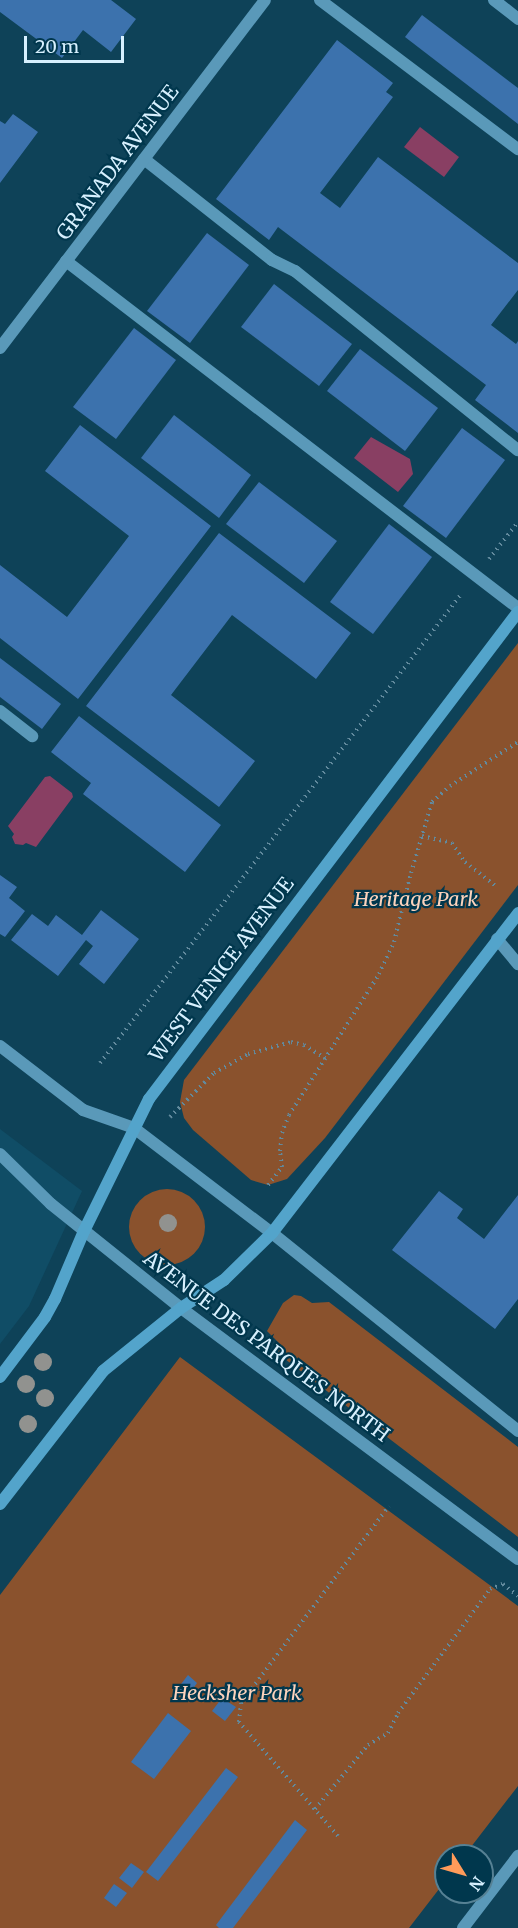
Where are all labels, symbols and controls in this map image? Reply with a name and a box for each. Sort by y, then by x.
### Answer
scale bar [27,24,128,62]
text: 20 m [35,35,79,58]
street label: GRANADA AVENUE [51,80,183,244]
street label: WEST VENICE AVENUE [144,872,298,1066]
park label: Heritage Park [354,886,478,910]
street label: AVENUE DES PARQUES NORTH [139,1246,395,1446]
park label: Hecksher Park [172,1680,302,1704]
north arrow [434,1844,494,1904]
text: N [465,1873,489,1895]

